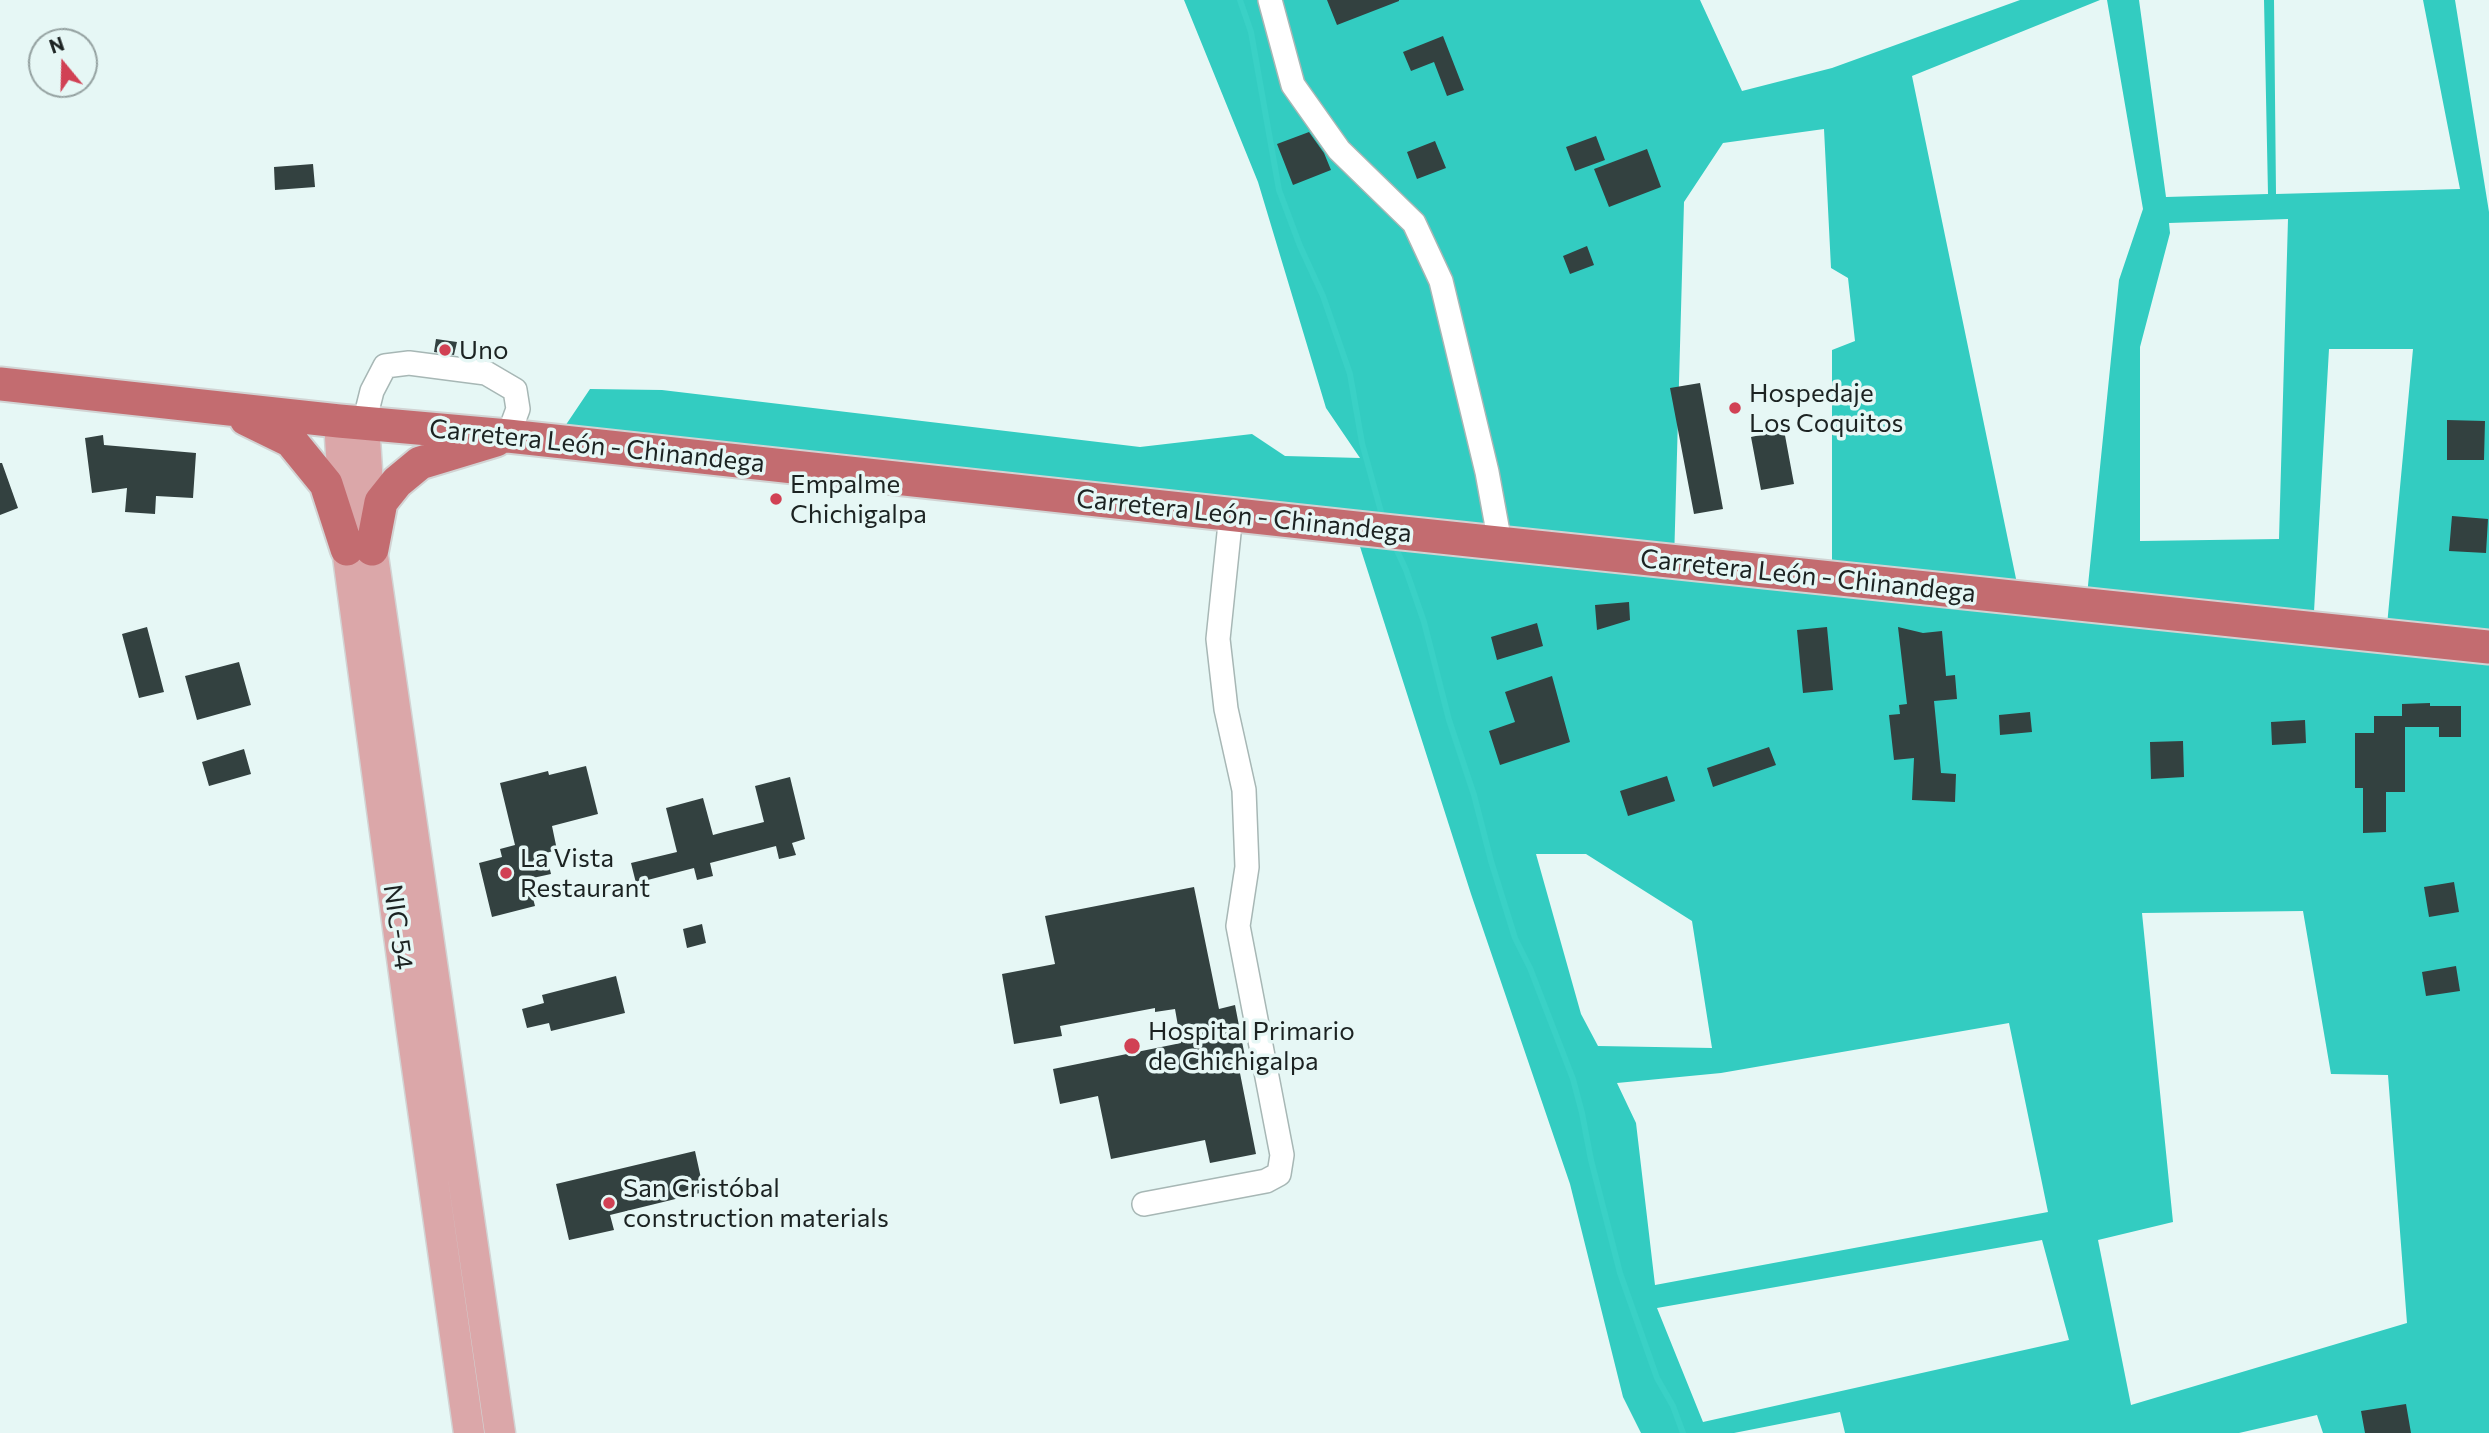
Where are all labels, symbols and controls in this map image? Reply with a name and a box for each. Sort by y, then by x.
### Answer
north arrow [28,28,98,98]
text: N [46,31,67,58]
place label: Uno [459,334,508,366]
marker: Uno [437,342,453,358]
place label: Hospedaje Los Coquitos [1749,377,1903,438]
marker: Hospedaje Los Coquitos [1727,400,1743,416]
street label: Carretera León - Chinandega [428,413,766,479]
place label: Empalme Chichigalpa [790,468,927,530]
street label: Carretera León - Chinandega [1075,483,1413,549]
marker: Empalme Chichigalpa [768,491,784,507]
street label: Carretera León - Chinandega [1639,543,1977,609]
place label: La Vista Restaurant [520,842,650,903]
marker: La Vista Restaurant [498,865,514,881]
street label: NIC-54 [377,882,419,972]
place label: Hospital Primario de Chichigalpa [1148,1015,1355,1076]
marker: Hospital Primario de Chichigalpa [1122,1036,1142,1056]
place label: San Cristóbal construction materials [623,1172,889,1234]
marker: San Cristóbal construction materials [601,1195,617,1211]

